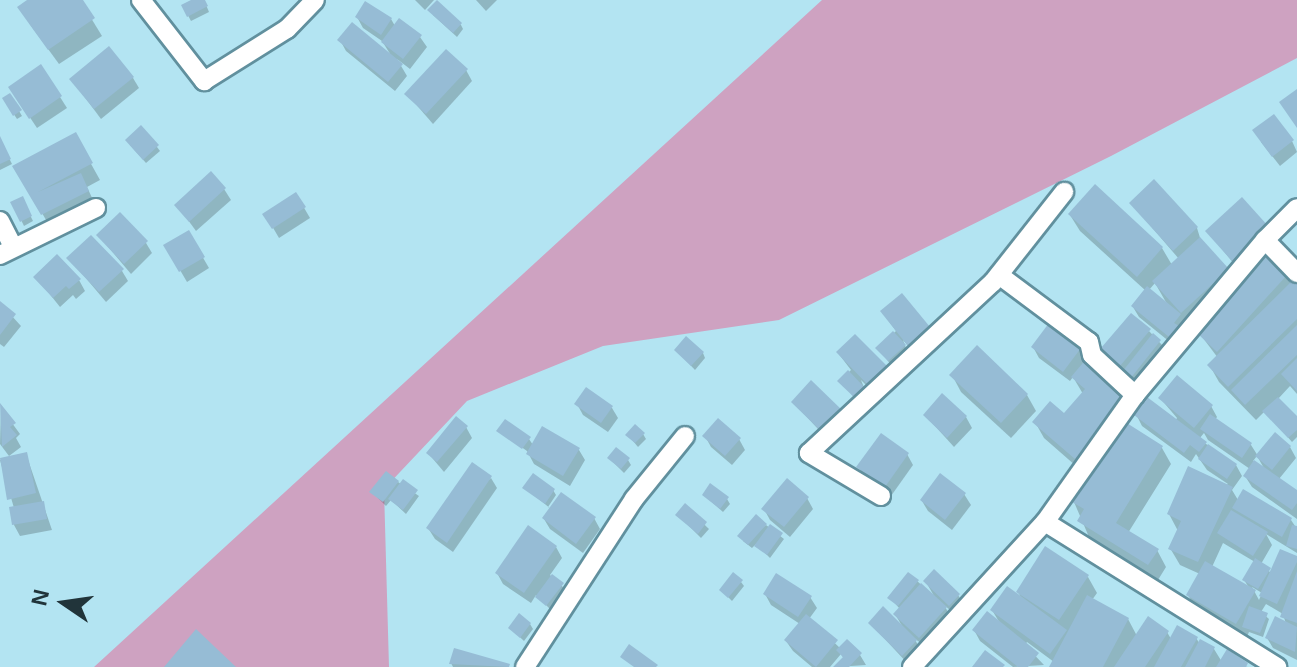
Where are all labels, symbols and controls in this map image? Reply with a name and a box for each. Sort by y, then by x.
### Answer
north arrow [24,563,104,643]
text: N [26,587,54,608]

